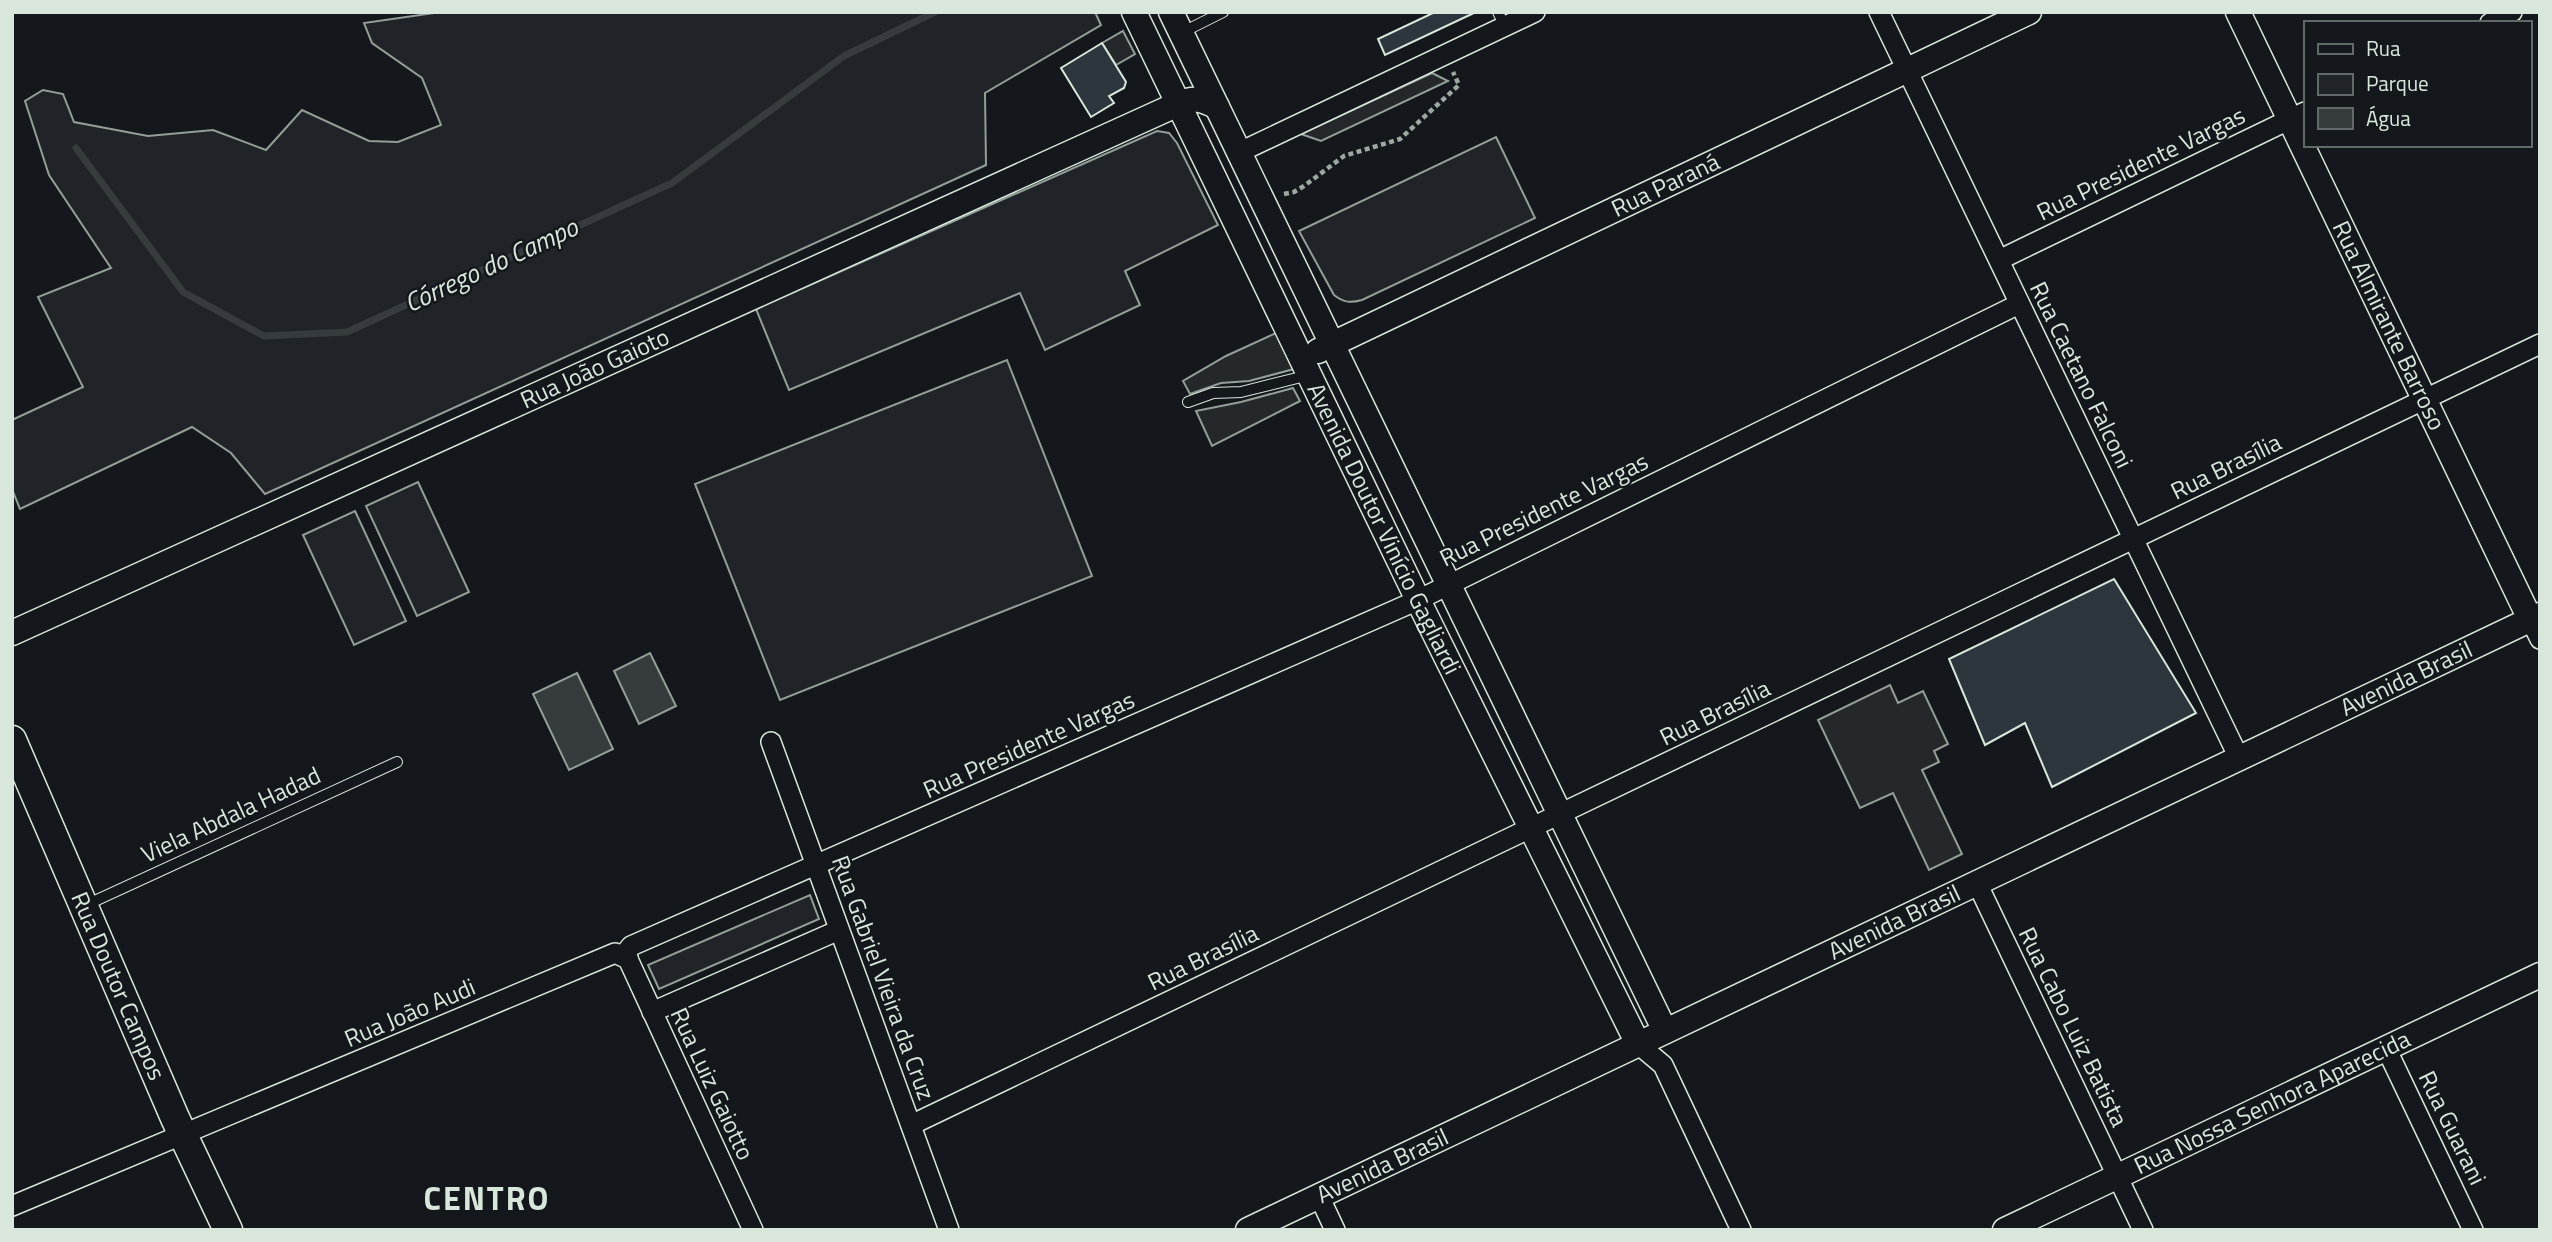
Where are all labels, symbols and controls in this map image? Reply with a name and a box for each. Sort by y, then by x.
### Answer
legend [2304,21,2531,147]
text: Rua [2366,32,2401,64]
text: Parque [2366,67,2429,99]
street label: Rua Presidente Vargas [2030,97,2251,229]
text: Água [2366,102,2411,134]
street label: Rua Paraná [1605,143,1725,226]
water label: Córrego do Campo [397,207,585,322]
street label: Rua Almirante Barroso [2324,214,2456,436]
street label: Rua Caetano Falconi [2021,275,2143,474]
street label: Rua João Gaioto [514,318,675,417]
street label: Avenida Doutor Vinício Gagliardi [1299,376,1471,680]
street label: Rua Brasília [2164,424,2287,508]
street label: Rua Presidente Vargas [1433,443,1654,575]
street label: Avenida Brasil [2334,631,2478,725]
street label: Rua Brasília [1653,670,1776,754]
street label: Rua Presidente Vargas [917,681,1140,807]
street label: Viela Abdala Hadad [135,757,326,871]
street label: Rua Gabriel Vieira da Cruz [823,850,945,1105]
street label: Avenida Brasil [1822,874,1966,968]
street label: Rua Doutor Campos [62,886,176,1086]
street label: Rua Brasília [1141,915,1264,999]
street label: Rua Cabo Luiz Batista [2010,921,2138,1132]
street label: Rua João Audi [338,968,481,1056]
street label: Rua Luiz Gaiotto [662,1001,764,1166]
street label: Rua Nossa Senhora Aparecida [2128,1020,2416,1183]
street label: Rua Guarani [2410,1064,2496,1191]
street label: Avenida Brasil [1310,1118,1454,1212]
district label: CENTRO [424,1174,550,1222]

